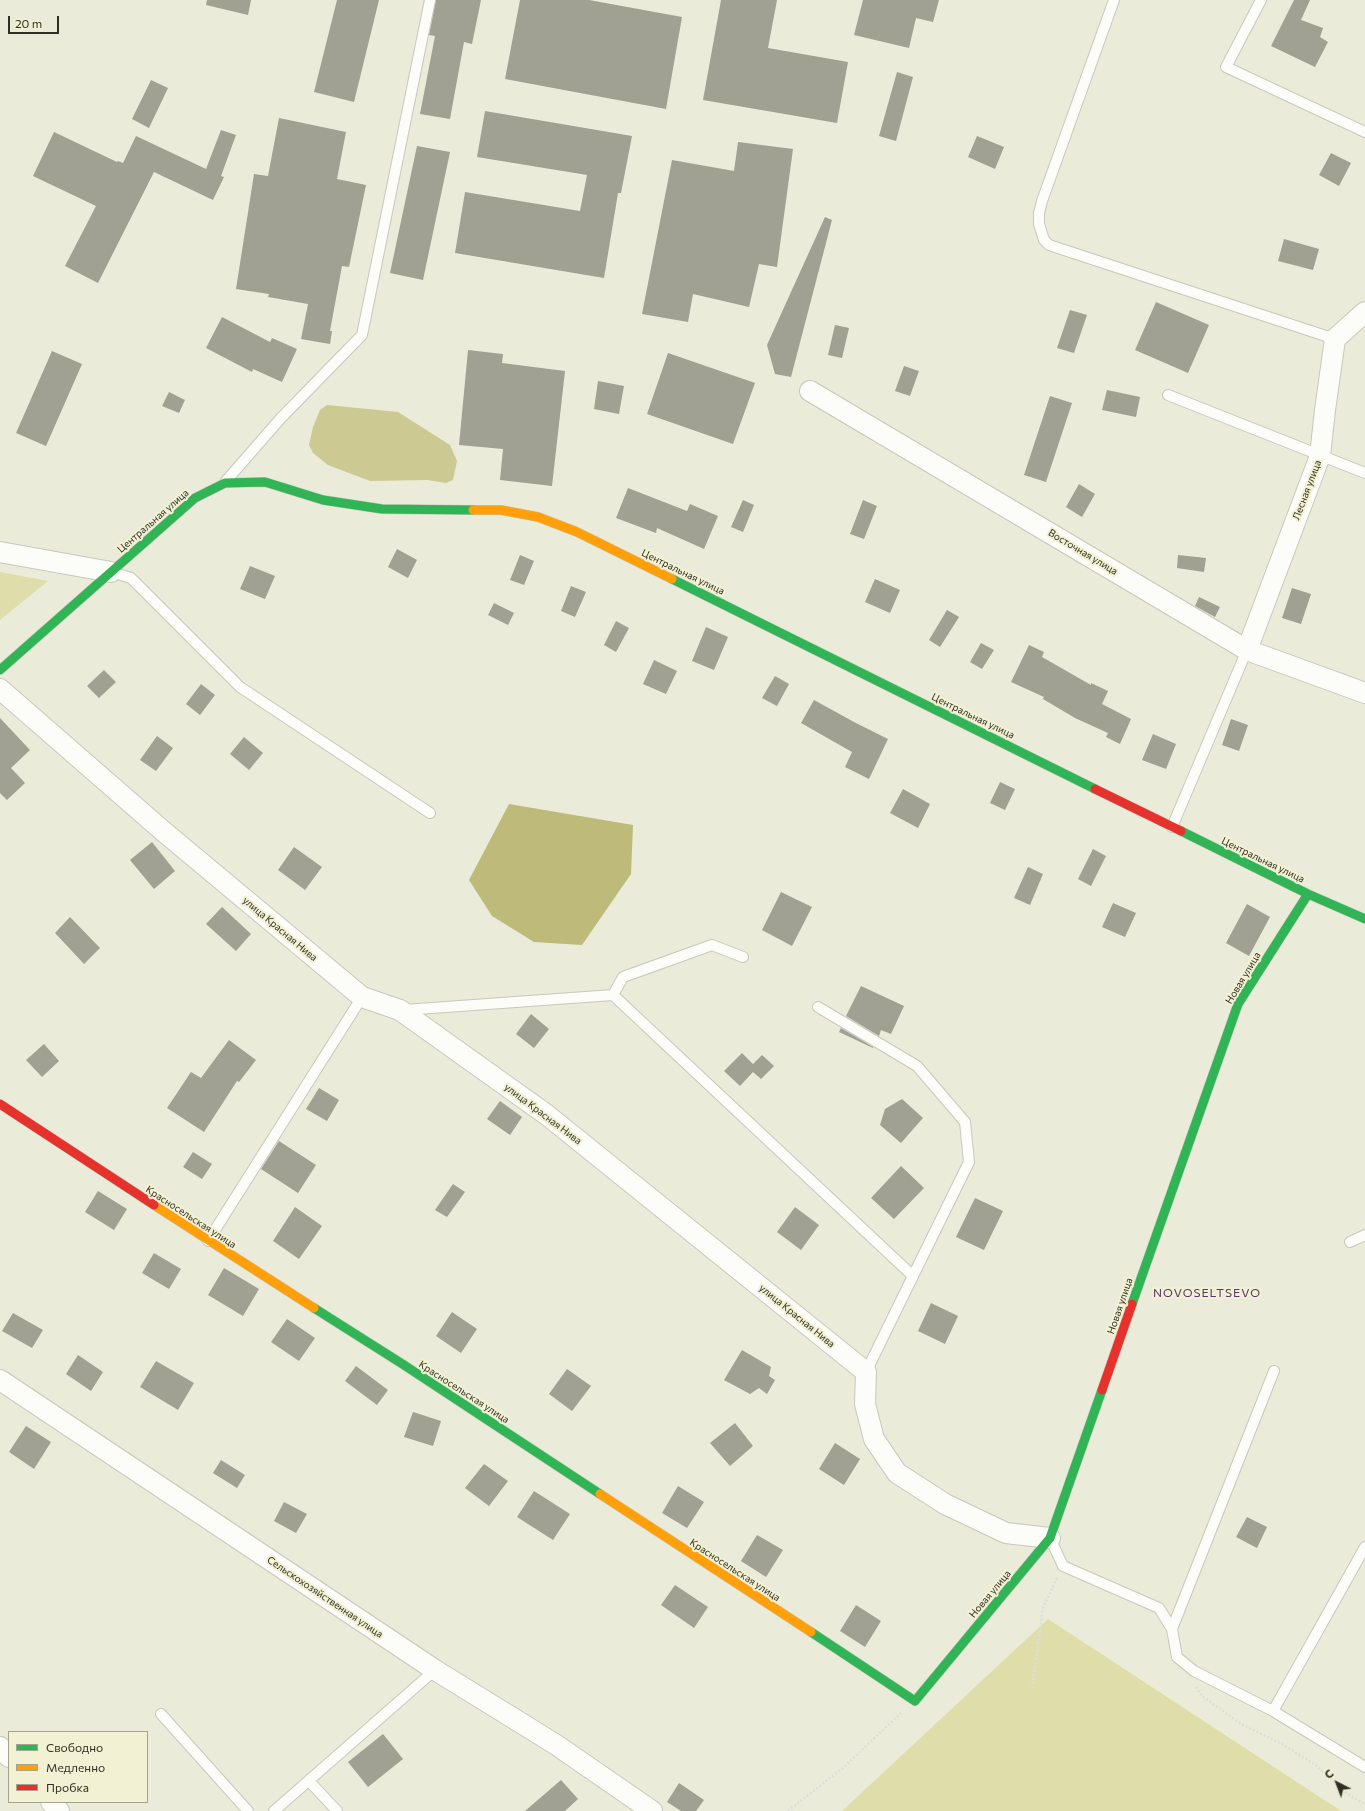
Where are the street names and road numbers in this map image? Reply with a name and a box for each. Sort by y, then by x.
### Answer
street label: Лесная улица [1290,458,1324,522]
street label: Центральная улица [115,487,191,555]
street label: Восточная улица [1046,527,1120,577]
street label: Центральная улица [640,547,726,597]
street label: Центральная улица [930,691,1016,741]
street label: Центральная улица [1220,835,1306,885]
street label: улица Красная Нива [240,894,320,964]
street label: Новая улица [1223,950,1263,1006]
street label: улица Красная Нива [502,1081,584,1147]
street label: Красносельская улица [143,1183,239,1251]
street label: Новая улица [1105,1276,1135,1336]
street label: улица Красная Нива [757,1282,837,1350]
street label: Красносельская улица [416,1358,512,1426]
street label: Красносельская улица [687,1536,783,1604]
street label: Сельскохозяйственная улица [265,1554,385,1640]
street label: Новая улица [967,1568,1013,1620]

